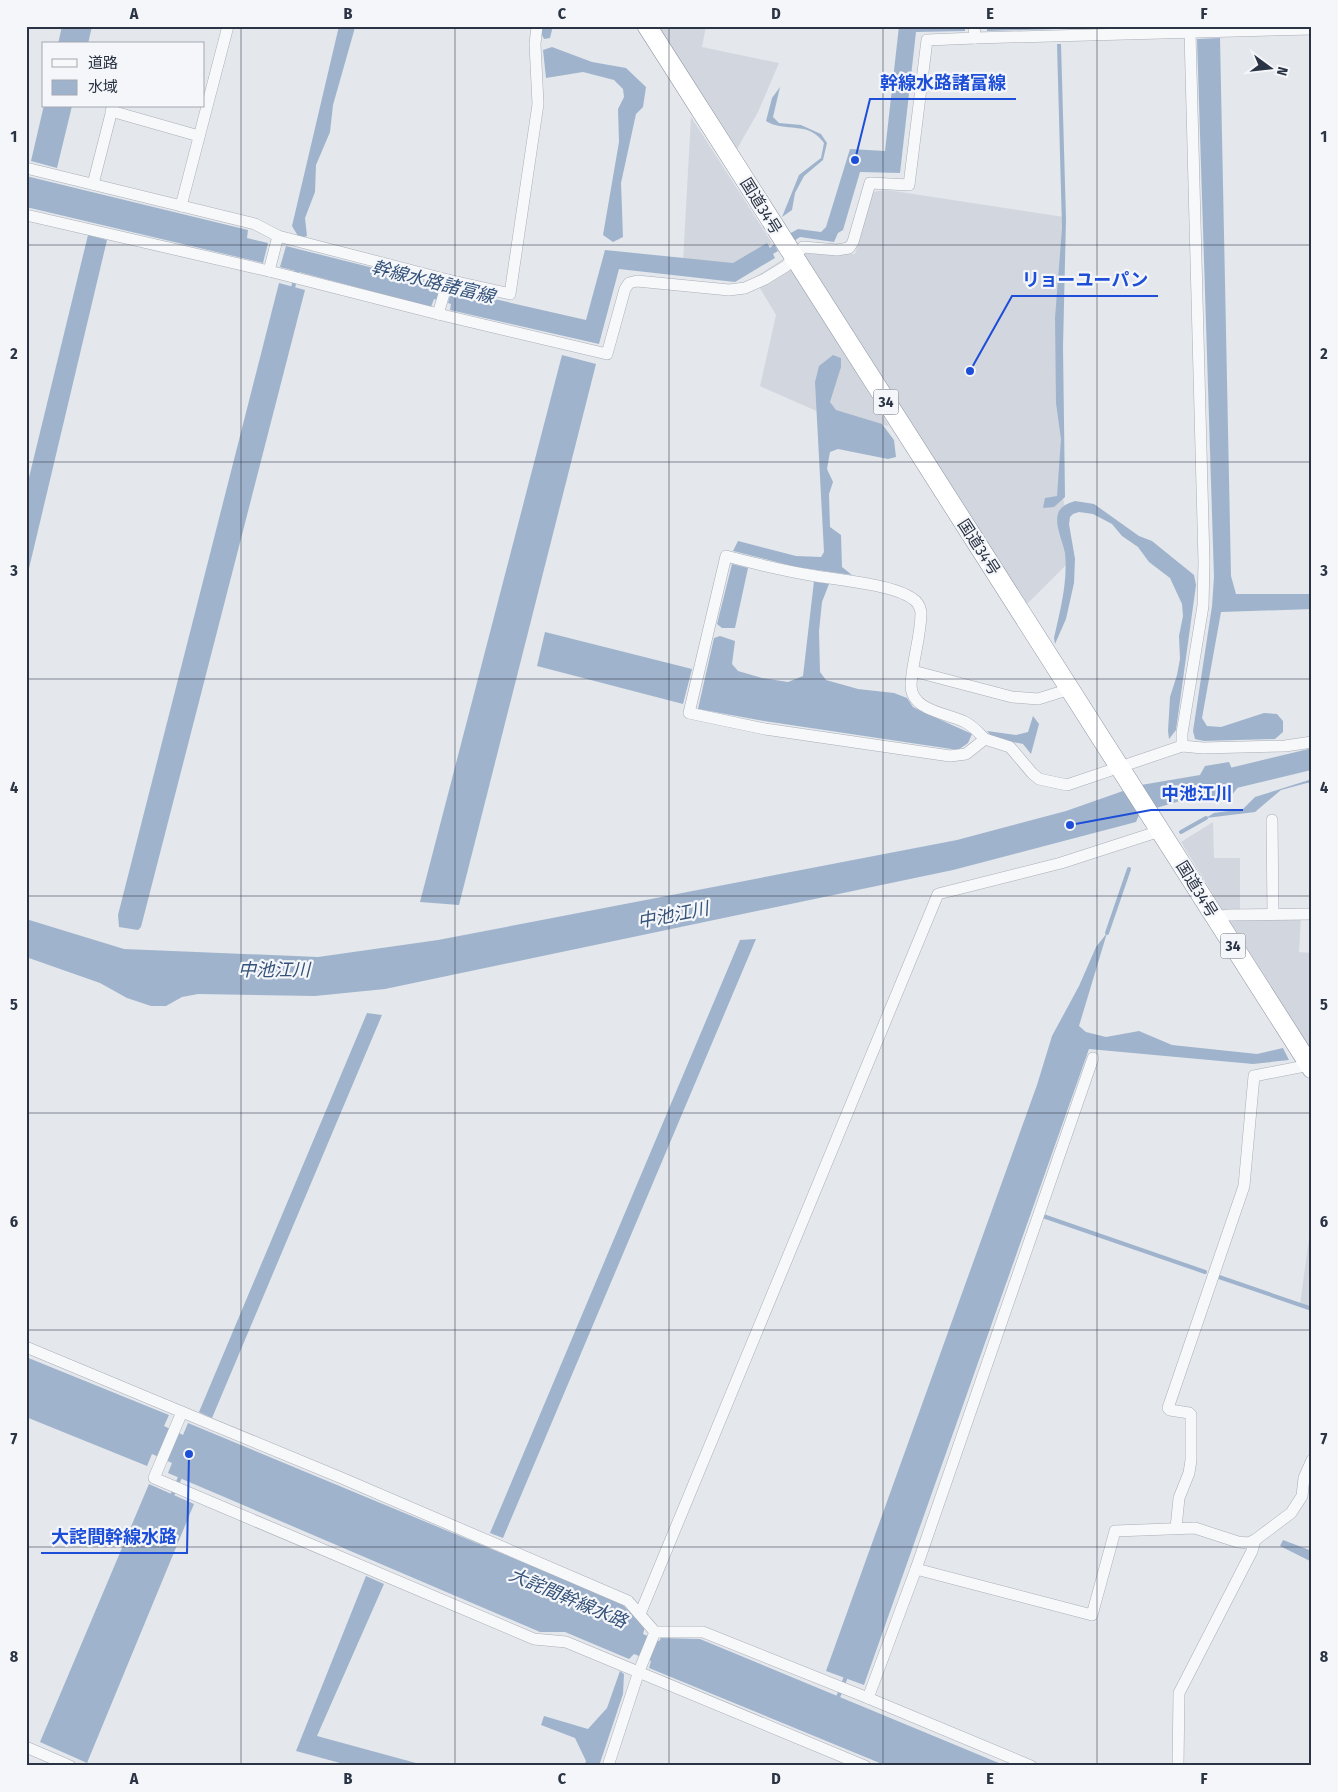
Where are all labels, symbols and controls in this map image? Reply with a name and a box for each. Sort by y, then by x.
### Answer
text: A [129,4,139,23]
text: B [344,4,353,23]
text: C [558,4,567,23]
text: D [771,4,781,23]
text: E [986,4,994,23]
text: F [1200,4,1208,23]
legend [42,42,205,108]
north arrow [1246,42,1296,92]
text: 道路 [88,54,118,72]
text: N [1273,65,1291,77]
callout: 幹線水路諸富線 [870,66,1016,99]
text: 幹線水路諸富線 [880,72,1006,94]
text: 水域 [88,78,118,96]
text: 1 [11,127,17,146]
text: 1 [1321,127,1327,146]
street label: 国道34号 [736,174,786,238]
water label: 幹線水路諸富線 [369,256,499,308]
callout: リョーユーパン [1012,263,1158,296]
text: リョーユーパン [1022,269,1148,291]
text: 2 [9,344,18,363]
text: 2 [1319,344,1328,363]
road number: 34 [874,390,898,414]
street label: 国道34号 [954,515,1004,579]
text: 3 [9,561,18,580]
text: 3 [1319,561,1328,580]
callout: 中池江川 [1151,777,1243,810]
text: 4 [10,778,18,797]
text: 4 [1320,778,1328,797]
text: 中池江川 [1161,783,1233,805]
street label: 国道34号 [1172,857,1222,921]
water label: 中池江川 [636,897,712,933]
road number: 34 [1220,934,1246,958]
water label: 中池江川 [238,959,312,981]
text: 5 [10,995,18,1014]
text: 5 [1320,995,1328,1014]
text: 6 [10,1212,18,1231]
text: 6 [1320,1212,1328,1231]
text: 7 [11,1429,18,1448]
text: 7 [1321,1429,1328,1448]
callout: 大詫間幹線水路 [41,1520,187,1553]
text: 大詫間幹線水路 [51,1526,177,1548]
water label: 大詫間幹線水路 [506,1563,632,1634]
text: 8 [10,1647,19,1666]
text: 8 [1320,1647,1329,1666]
text: A [129,1769,139,1788]
text: B [344,1769,353,1788]
text: C [558,1769,567,1788]
text: D [771,1769,781,1788]
text: E [986,1769,994,1788]
text: F [1200,1769,1208,1788]

